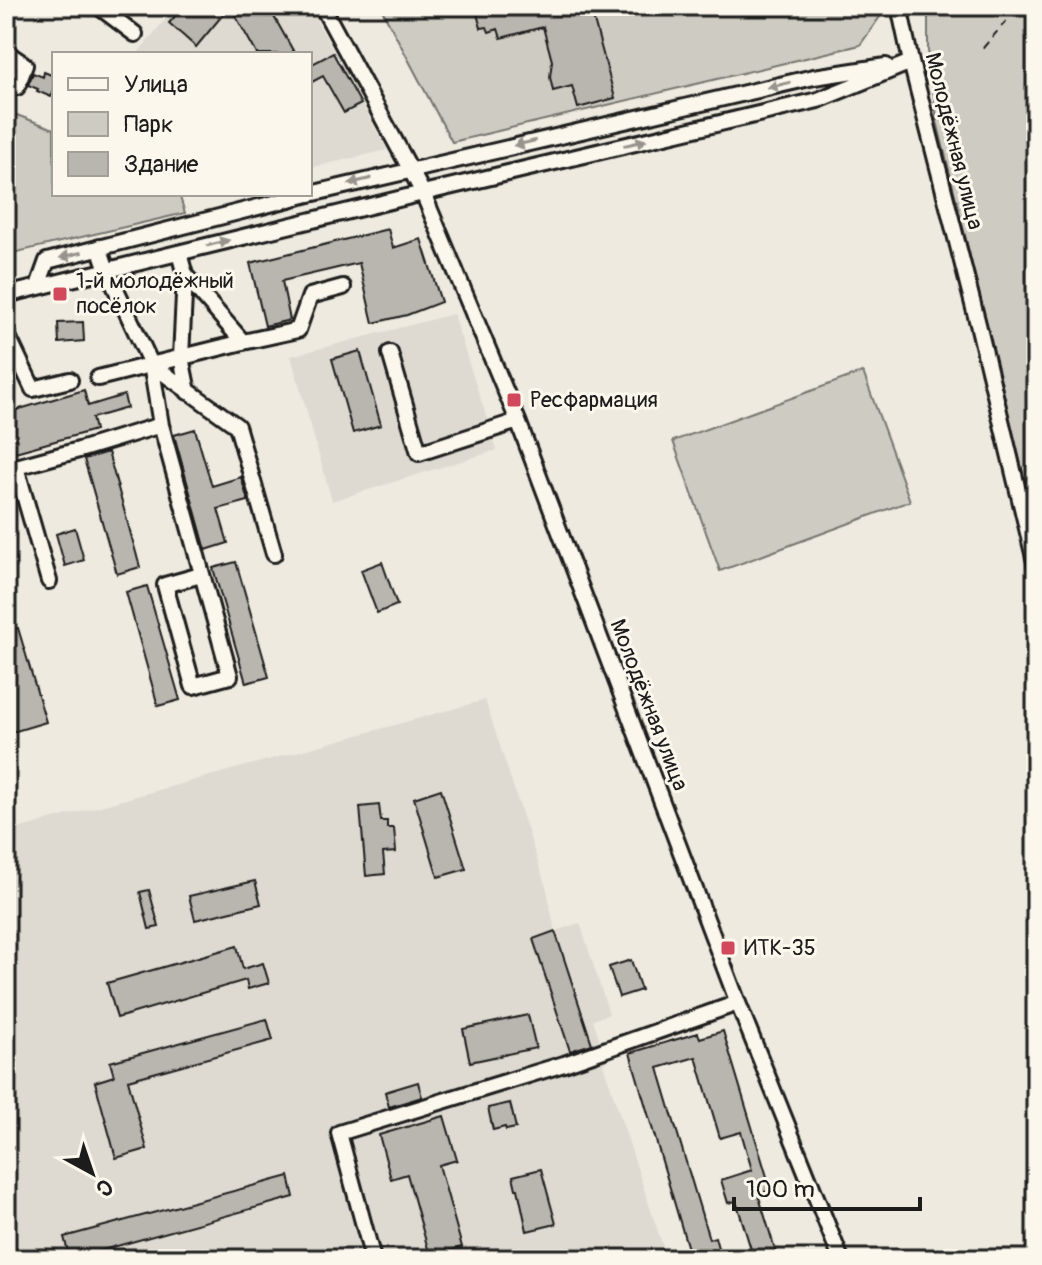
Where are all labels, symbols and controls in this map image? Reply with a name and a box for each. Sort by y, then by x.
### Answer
street label: Молодёжная улица [918,50,990,232]
legend [52,52,312,196]
text: Улица [124,70,188,99]
one-way arrow [766,79,791,92]
text: Парк [124,110,173,139]
one-way arrow [623,136,648,149]
one-way arrow [512,137,537,150]
text: Здание [124,150,199,179]
one-way arrow [347,176,372,188]
one-way arrow [205,236,230,249]
one-way arrow [58,249,83,261]
place label: 1-й молодёжный посёлок [76,267,234,320]
marker: 1-й молодёжный посёлок [51,285,69,303]
place label: Ресфармация [530,386,658,414]
marker: Ресфармация [505,391,523,409]
street label: Молодёжная улица [603,615,695,795]
place label: ИТК-35 [744,934,816,962]
marker: ИТК-35 [719,939,737,957]
north arrow [52,1133,132,1213]
scale bar [734,1161,920,1211]
text: С [90,1172,118,1203]
text: 100 m [746,1175,815,1204]

